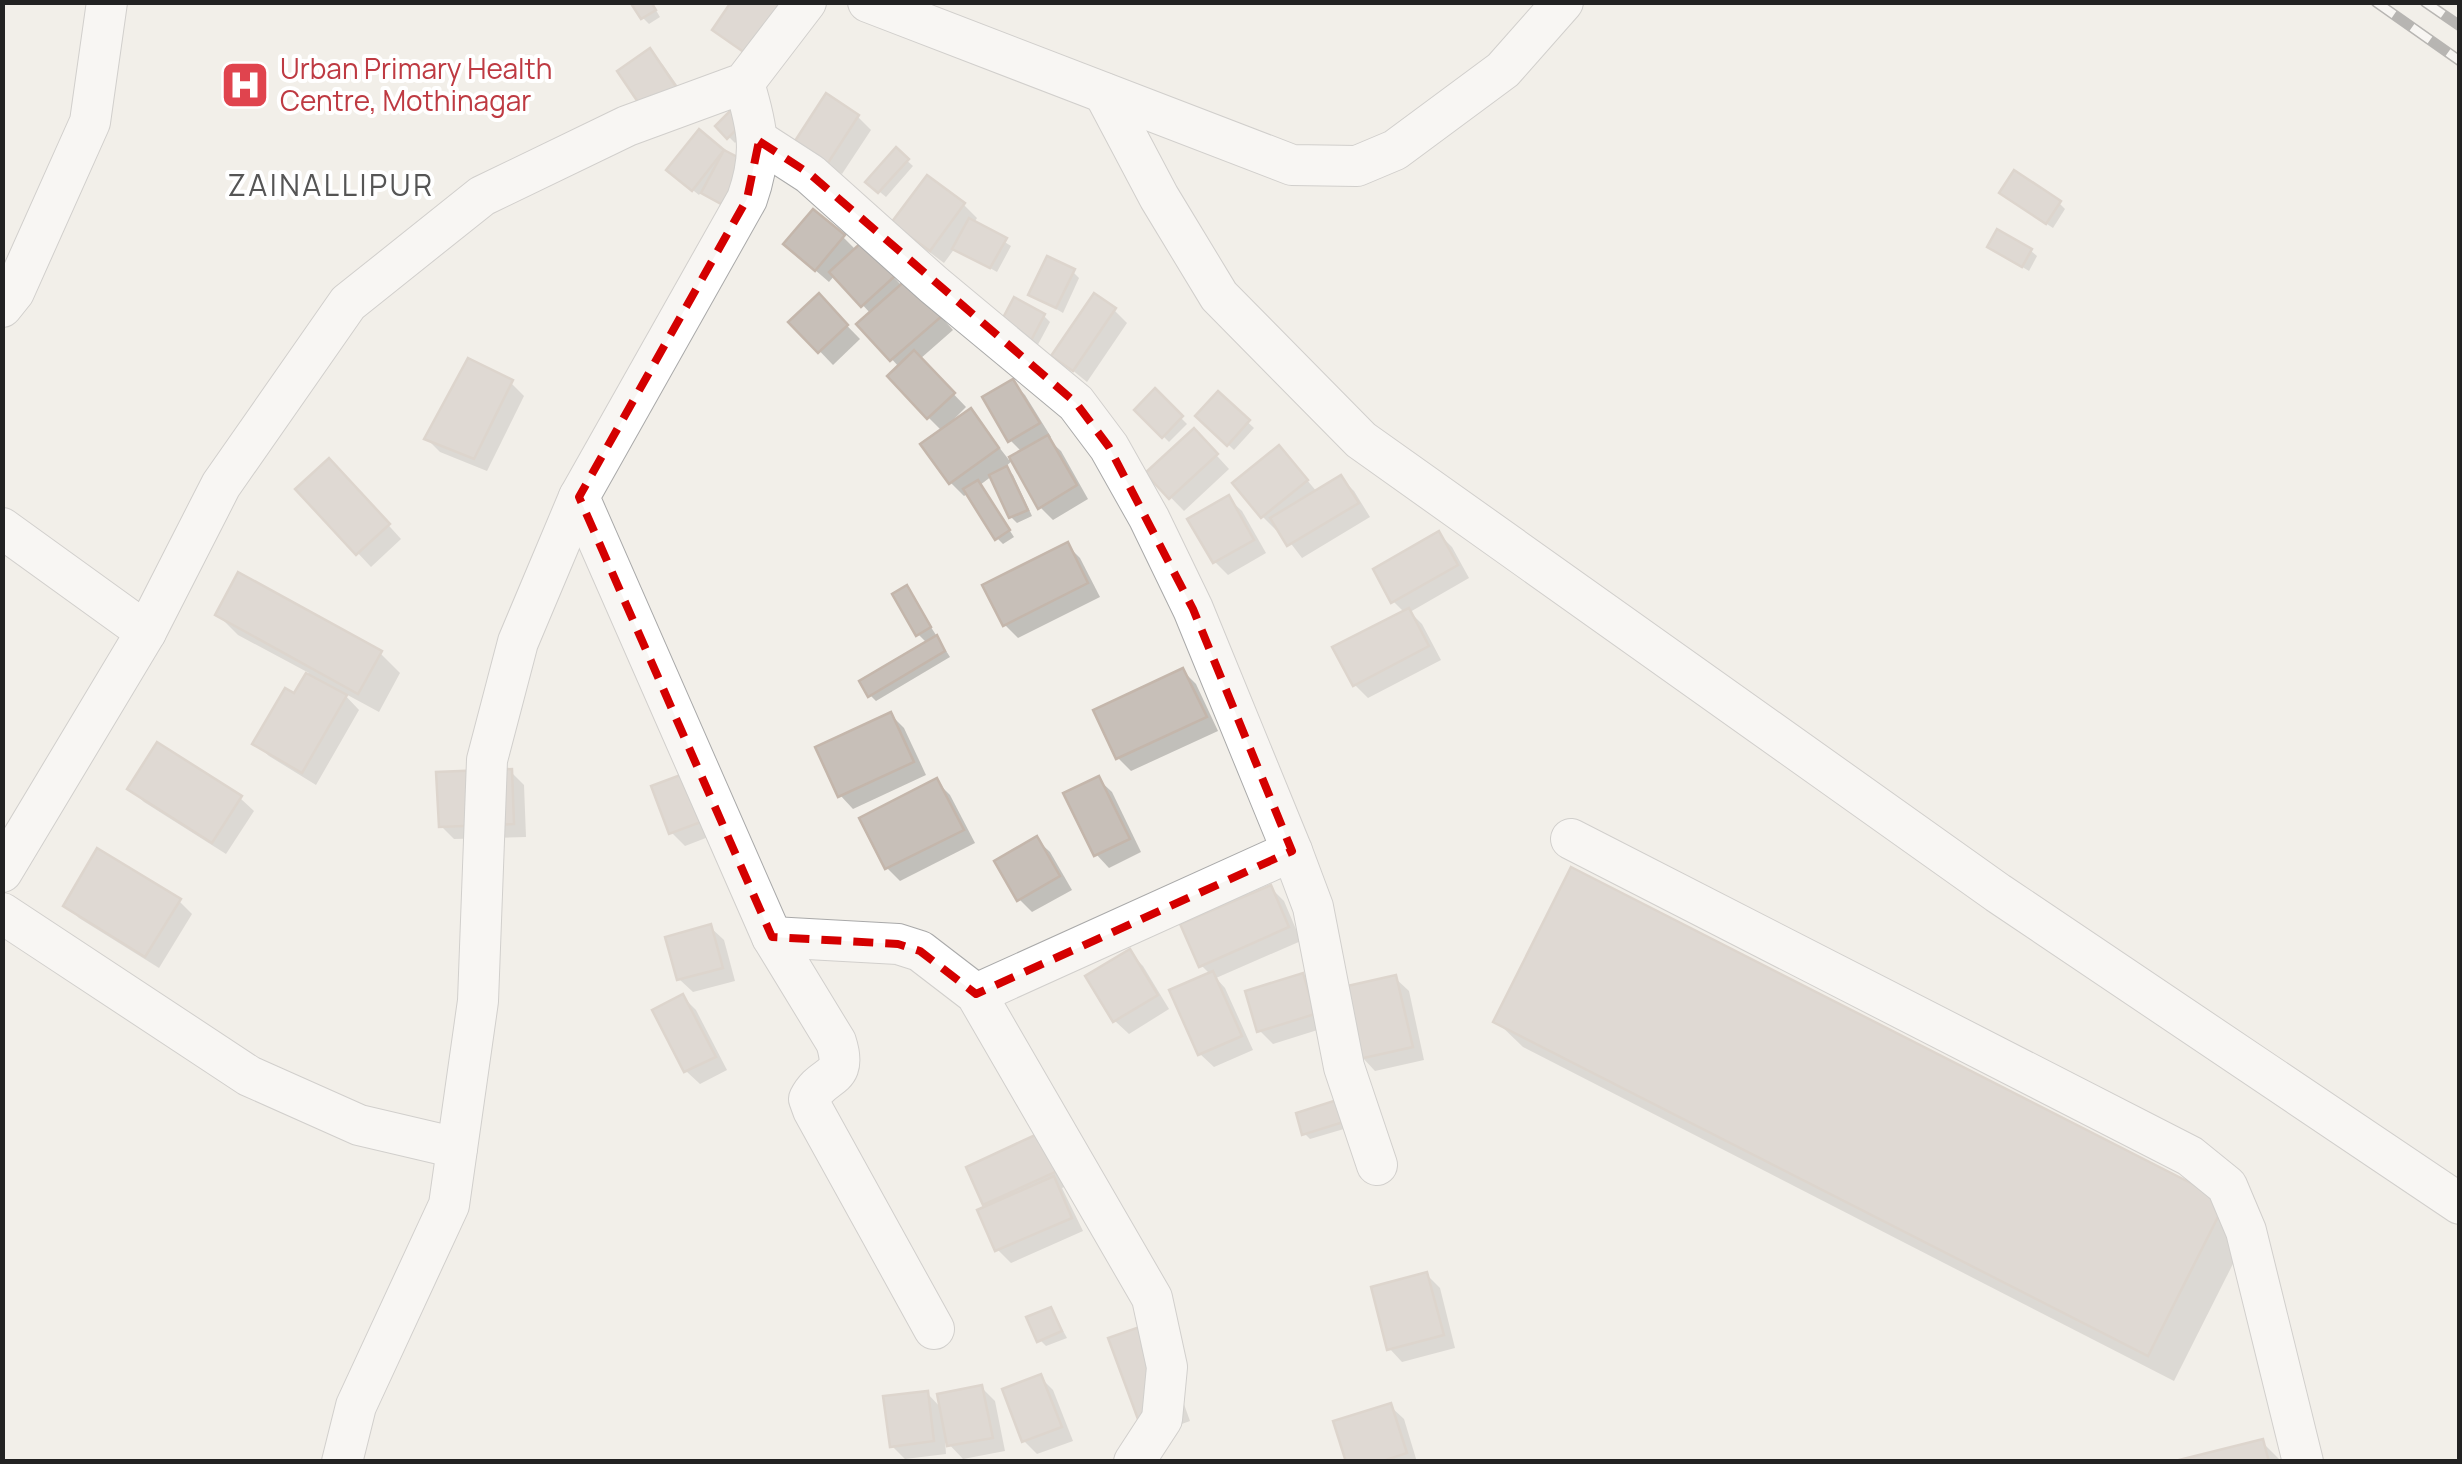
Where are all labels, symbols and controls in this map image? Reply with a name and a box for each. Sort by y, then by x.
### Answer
place label: Urban Primary Health Centre, Mothinagar [280,49,552,119]
hospital icon: Urban Primary Health Centre, Mothinagar [219,59,271,111]
district label: ZAINALLIPUR [227,164,435,205]

